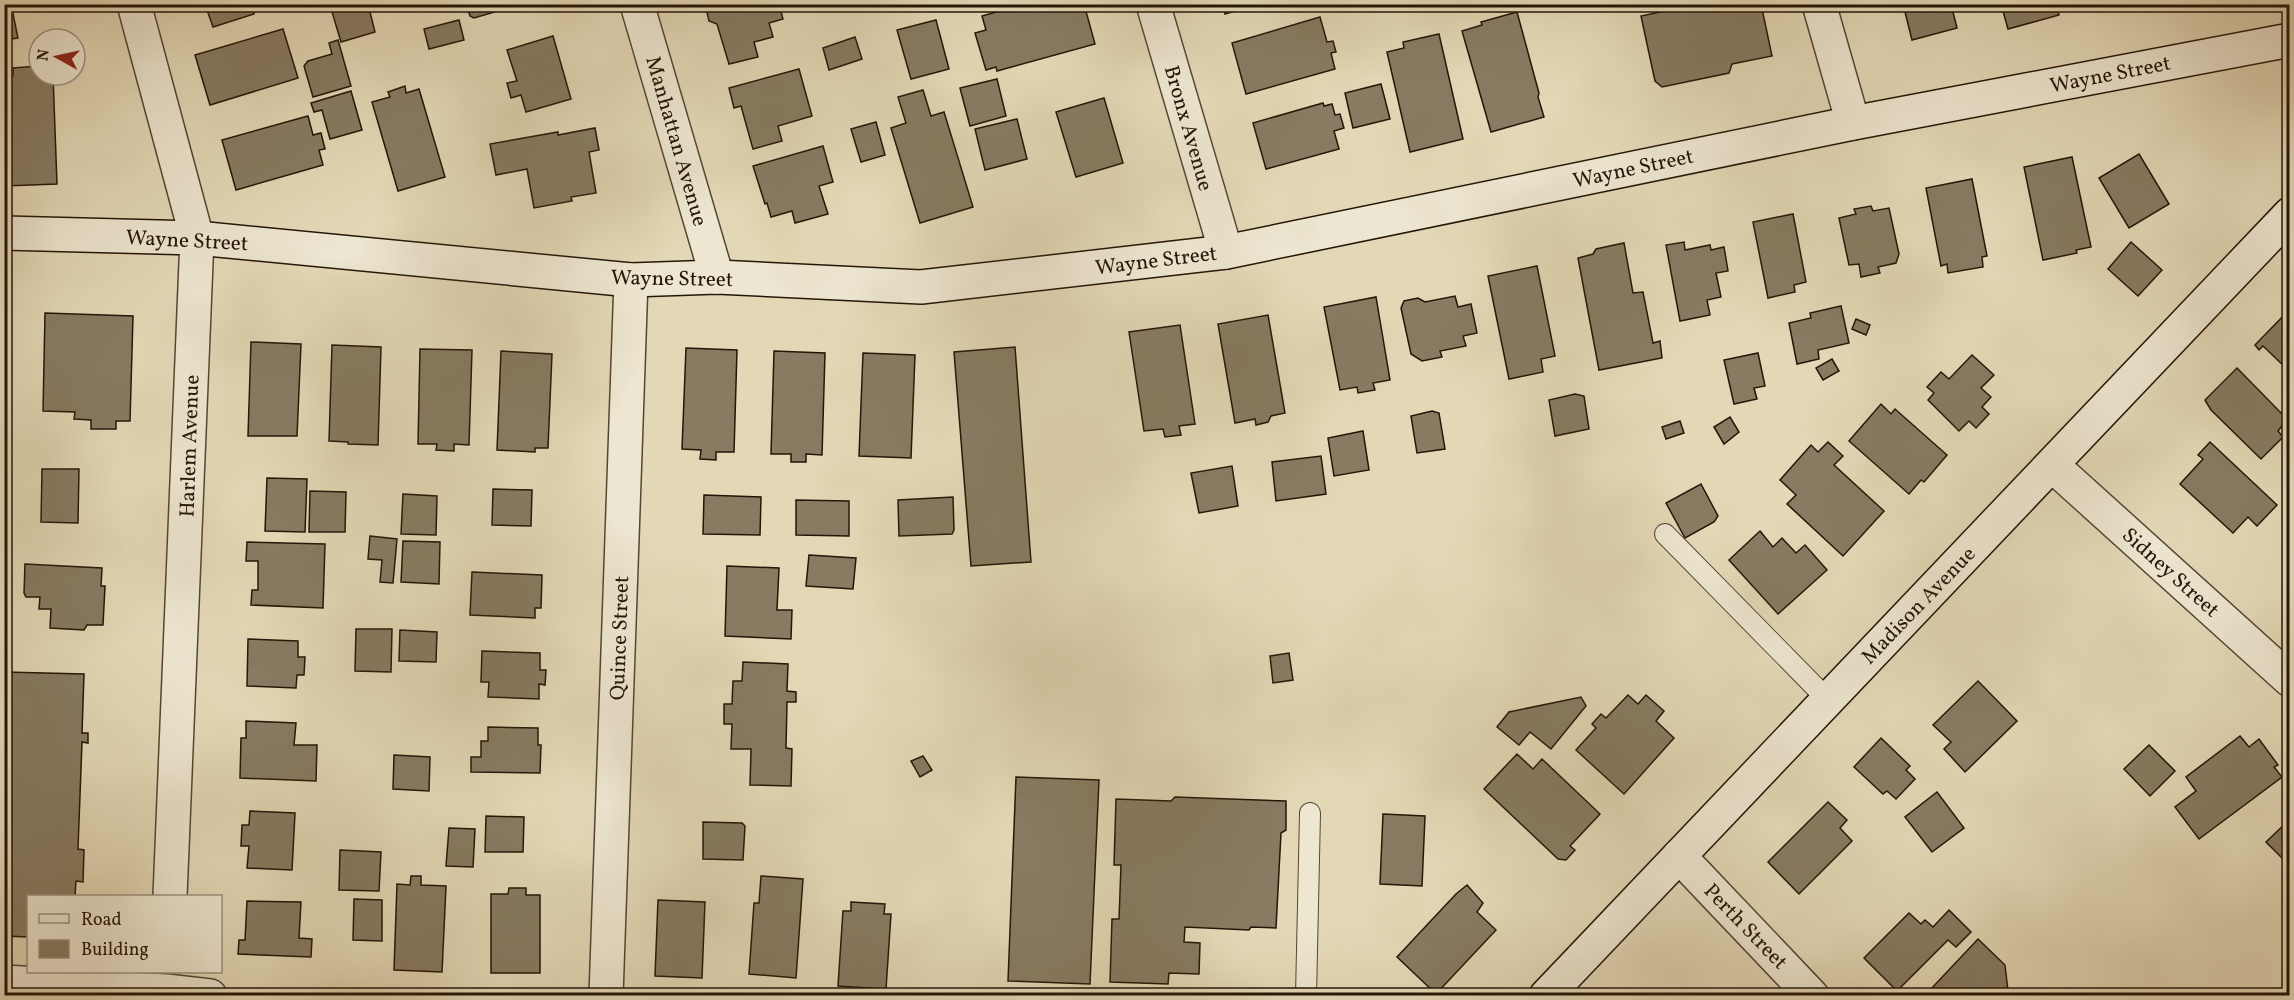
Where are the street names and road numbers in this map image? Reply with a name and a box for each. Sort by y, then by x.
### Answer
street label: Wayne Street [2047,50,2173,101]
street label: Manhattan Avenue [637,53,714,230]
street label: Bronx Avenue [1156,62,1219,195]
street label: Wayne Street [1570,143,1696,196]
street label: Wayne Street [125,224,249,259]
street label: Wayne Street [1094,240,1219,283]
street label: Wayne Street [610,264,733,295]
street label: Harlem Avenue [174,374,207,518]
street label: Sidney Street [2115,522,2225,625]
street label: Madison Avenue [1855,541,1983,671]
street label: Quince Street [604,575,637,701]
street label: Perth Street [1696,878,1793,977]

